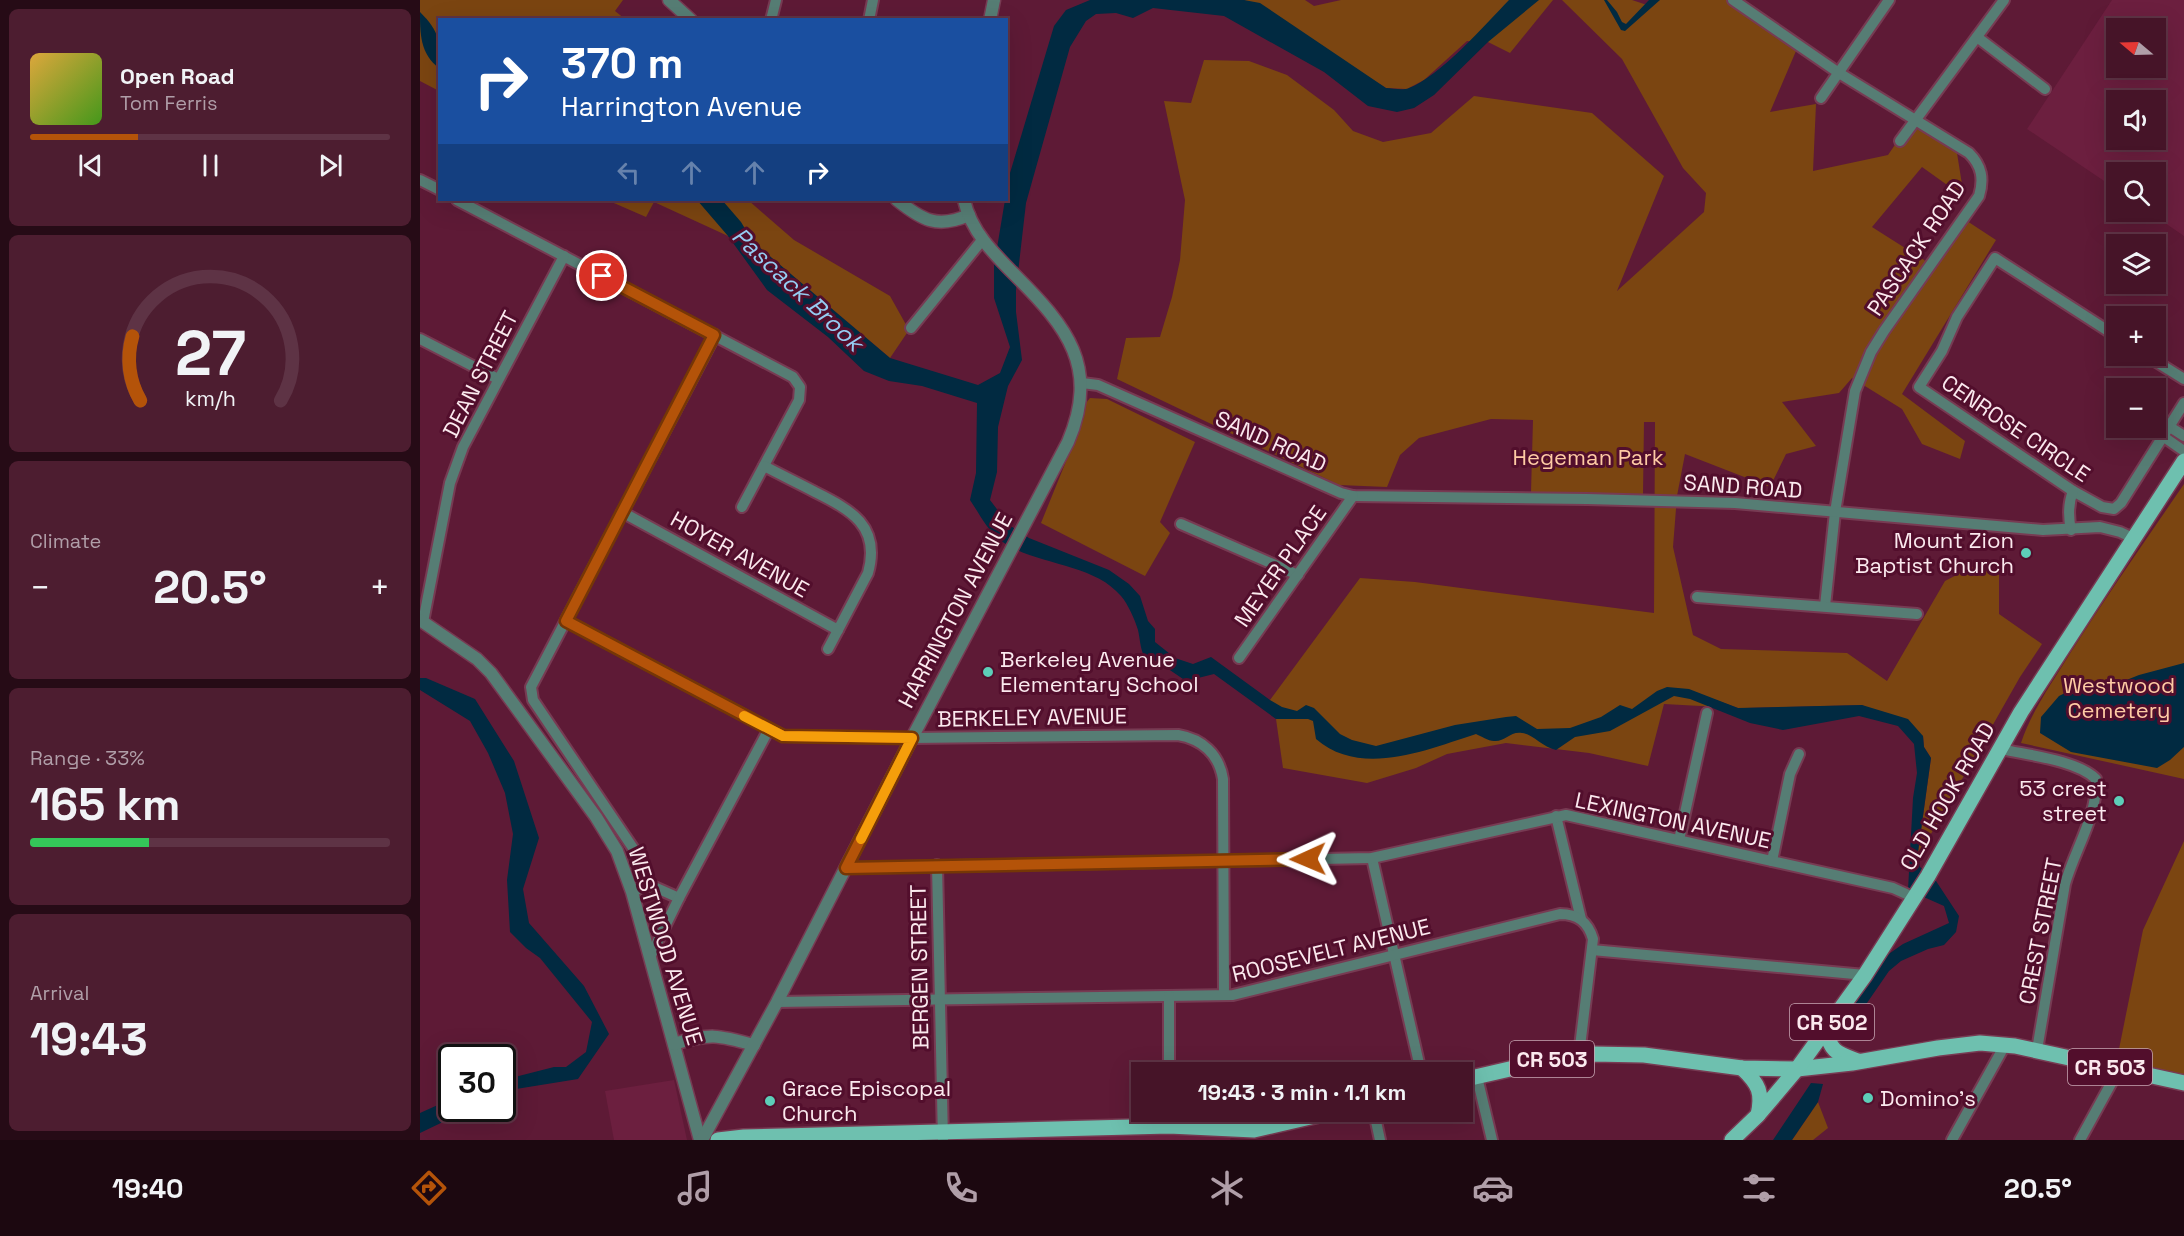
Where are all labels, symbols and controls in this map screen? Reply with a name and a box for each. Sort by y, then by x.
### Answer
north arrow [2106,18,2166,78]
map controls [2106,18,2166,438]
text: 370 m [561,37,683,90]
icon: right [462,42,540,120]
text: Open Road [120,62,235,90]
text: Harrington Avenue [561,89,802,124]
text: Tom Ferris [120,90,218,116]
button: sound [2106,90,2166,150]
icon: previous [74,149,107,182]
icon: pause [194,149,227,182]
icon: next [314,149,347,182]
icon: left [612,156,645,189]
icon: ahead [675,156,708,189]
icon: ahead [738,156,771,189]
icon: right [801,156,834,189]
button: search [2106,162,2166,222]
street label: PASCACK ROAD [1861,175,1971,321]
water label: Pascack Brook [726,220,873,360]
button: layers [2106,234,2166,294]
pin [576,250,627,301]
icon: arrive [585,259,618,292]
street label: DEAN STREET [436,306,524,442]
button: + [2106,306,2166,366]
text: 27 [174,314,246,393]
street label: CENROSE CIRCLE [1936,368,2096,488]
button: − [2106,378,2166,438]
text: km/h [184,385,236,412]
street label: SAND ROAD [1211,404,1331,478]
park label: Hegeman Park [1512,443,1664,471]
street label: SAND ROAD [1683,468,1803,504]
street label: MEYER PLACE [1228,500,1332,632]
street label: HOYER AVENUE [666,504,814,604]
street label: HARRINGTON AVENUE [892,508,1018,712]
place label: Mount Zion Baptist Church [1855,526,2014,579]
text: Climate [30,528,101,554]
marker: Mount Zion Baptist Church [2019,546,2033,560]
text: 20.5° [153,559,267,616]
text: − [30,567,50,609]
text: + [370,567,390,609]
place label: Berkeley Avenue Elementary School [1000,645,1199,698]
marker: Berkeley Avenue Elementary School [981,665,995,679]
park label: Westwood Cemetery [2063,671,2175,724]
street label: BERKELEY AVENUE [937,701,1127,733]
street label: OLD HOOK ROAD [1893,717,2001,875]
text: Range · 33% [30,745,145,771]
place label: 53 crest street [2019,774,2107,827]
text: 165 km [30,776,180,833]
street label: LEXINGTON AVENUE [1572,786,1774,854]
marker: 53 crest street [2112,794,2126,808]
position arrow [1276,827,1340,891]
street label: WESTWOOD AVENUE [623,844,709,1048]
street label: CREST STREET [2012,855,2068,1007]
street label: BERGEN STREET [904,884,934,1050]
street label: ROOSEVELT AVENUE [1229,912,1433,988]
text: Arrival [30,980,89,1006]
road number: CR 502 [1790,1004,1874,1040]
text: 19:43 [30,1011,148,1068]
road number: CR 503 [1510,1041,1594,1077]
speed limit sign: 30 [438,1044,516,1122]
road number: CR 503 [2068,1049,2152,1085]
place label: Grace Episcopal Church [782,1074,951,1127]
text: 19:43 · 3 min · 1.1 km [1198,1078,1406,1106]
place label: Domino's [1880,1084,1976,1112]
marker: Domino's [1861,1091,1875,1105]
marker: Grace Episcopal Church [763,1094,777,1108]
icon: directions [408,1167,450,1209]
icon: music [674,1167,716,1209]
icon: phone [940,1167,982,1209]
icon: climate [1206,1167,1248,1209]
icon: car [1472,1167,1514,1209]
icon: filters [1738,1167,1780,1209]
text: 19:40 [112,1171,184,1206]
text: 20.5° [2004,1171,2072,1206]

